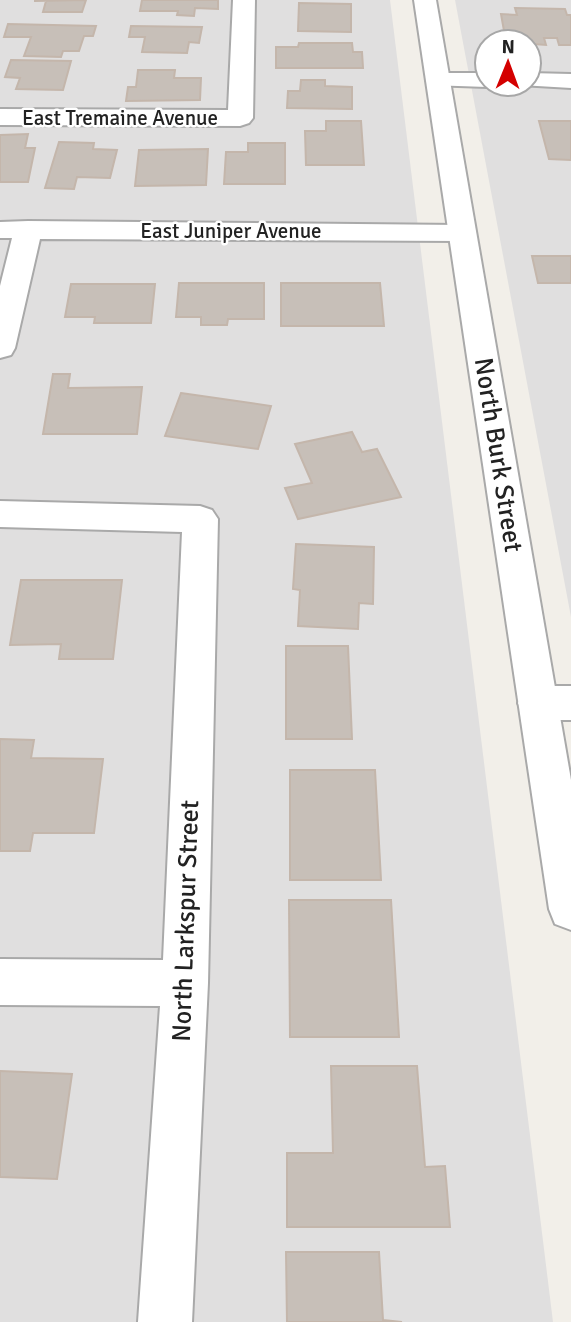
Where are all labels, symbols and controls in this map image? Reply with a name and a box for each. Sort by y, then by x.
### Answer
north arrow [473,28,543,98]
text: N [501,35,515,59]
street label: East Tremaine Avenue [22,105,218,131]
street label: East Juniper Avenue [140,218,322,244]
street label: North Burk Street [467,356,529,554]
street label: North Larkspur Street [166,800,206,1042]

